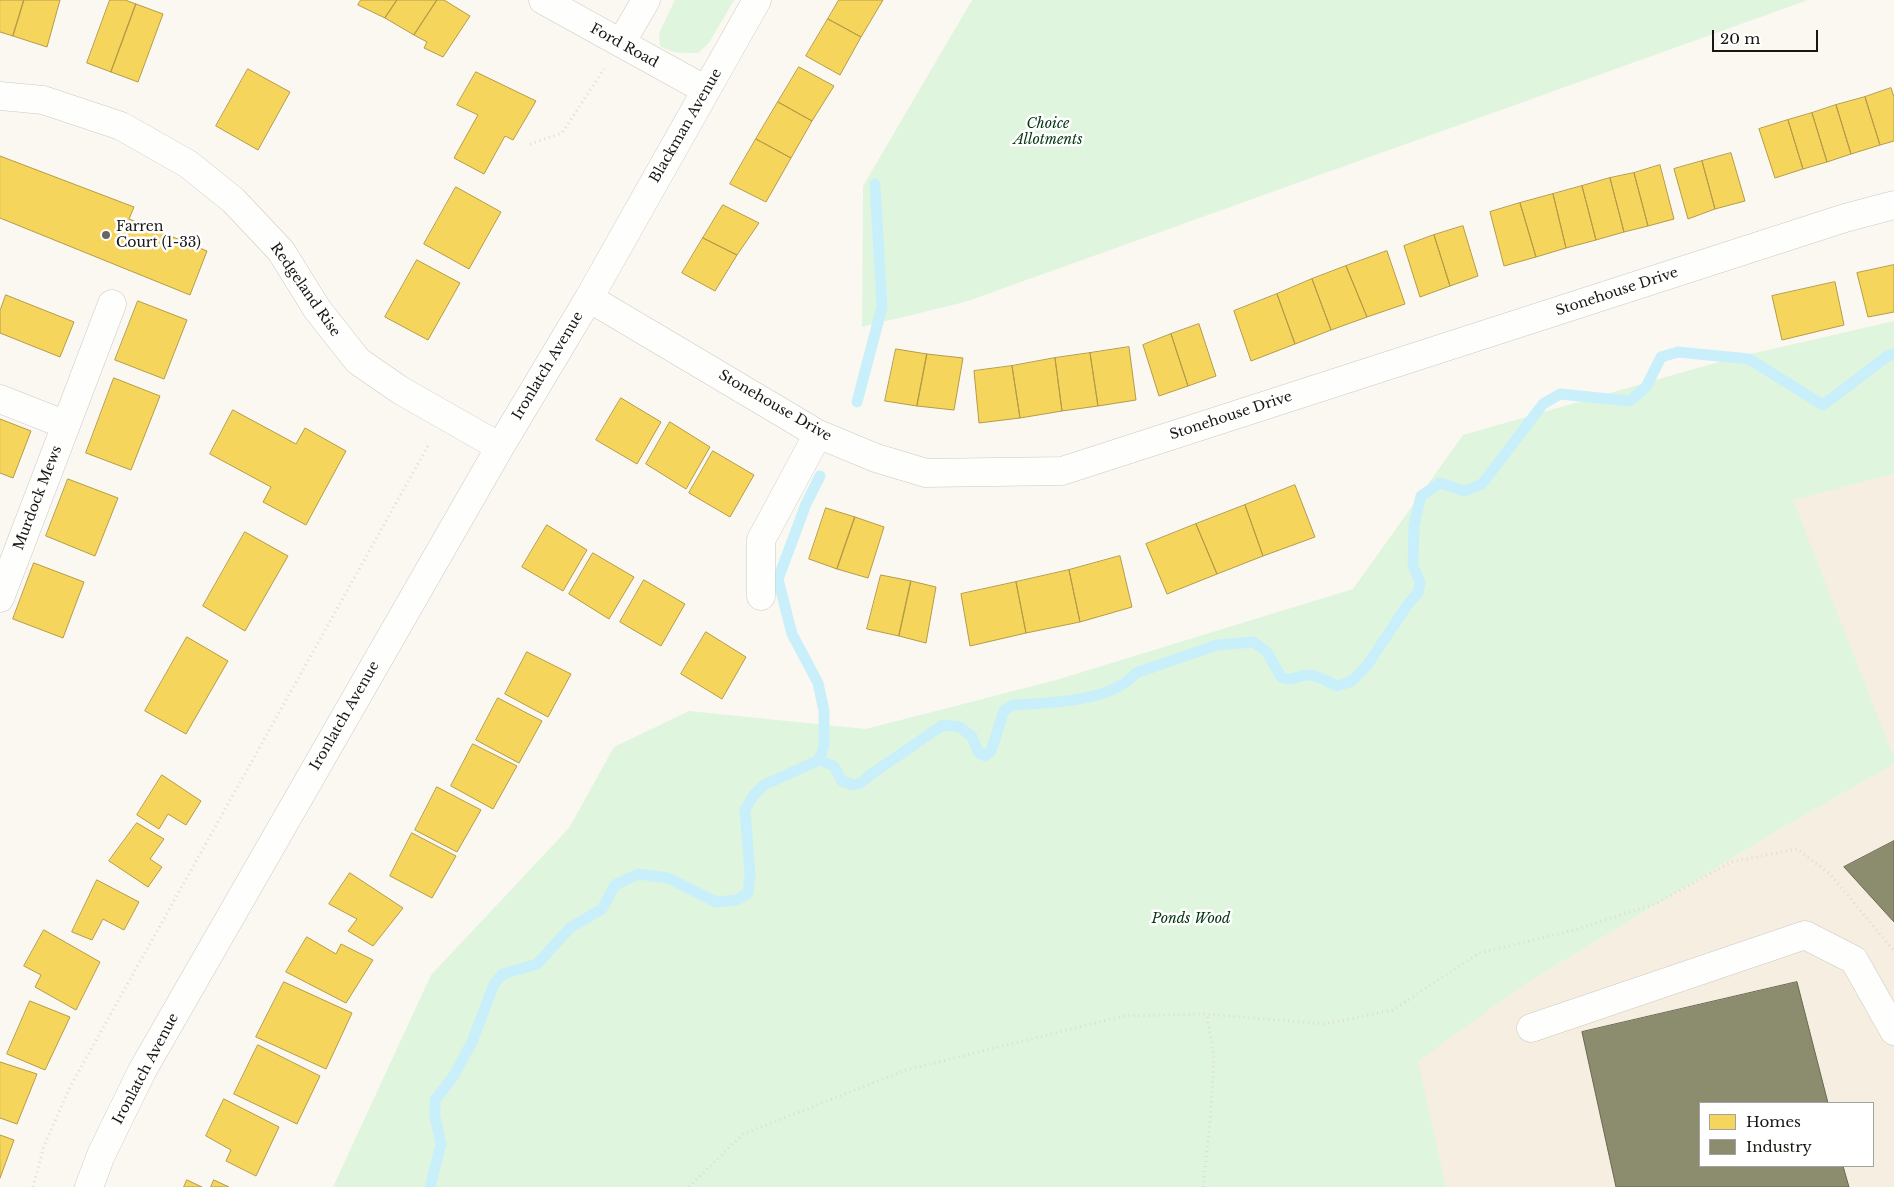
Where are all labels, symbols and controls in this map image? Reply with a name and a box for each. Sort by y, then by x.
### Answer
street label: Ford Road [587,20,661,72]
scale bar [1714,20,1820,52]
text: 20 m [1720,29,1760,48]
street label: Blackman Avenue [646,66,726,186]
park label: Choice Allotments [1013,116,1083,148]
place label: Farren Court (1-33) [116,219,201,252]
marker: Farren Court (1-33) [100,229,112,241]
street label: Redgeland Rise [266,240,344,340]
street label: Stonehouse Drive [1554,264,1680,320]
street label: Ironlatch Avenue [509,309,587,423]
street label: Stonehouse Drive [716,367,834,445]
street label: Stonehouse Drive [1168,388,1294,444]
street label: Murdock Mews [10,443,66,553]
street label: Ironlatch Avenue [307,658,383,774]
park label: Ponds Wood [1152,911,1230,927]
street label: Ironlatch Avenue [110,1011,182,1127]
legend [1699,1102,1874,1167]
text: Homes [1746,1112,1801,1131]
text: Industry [1746,1137,1812,1156]

